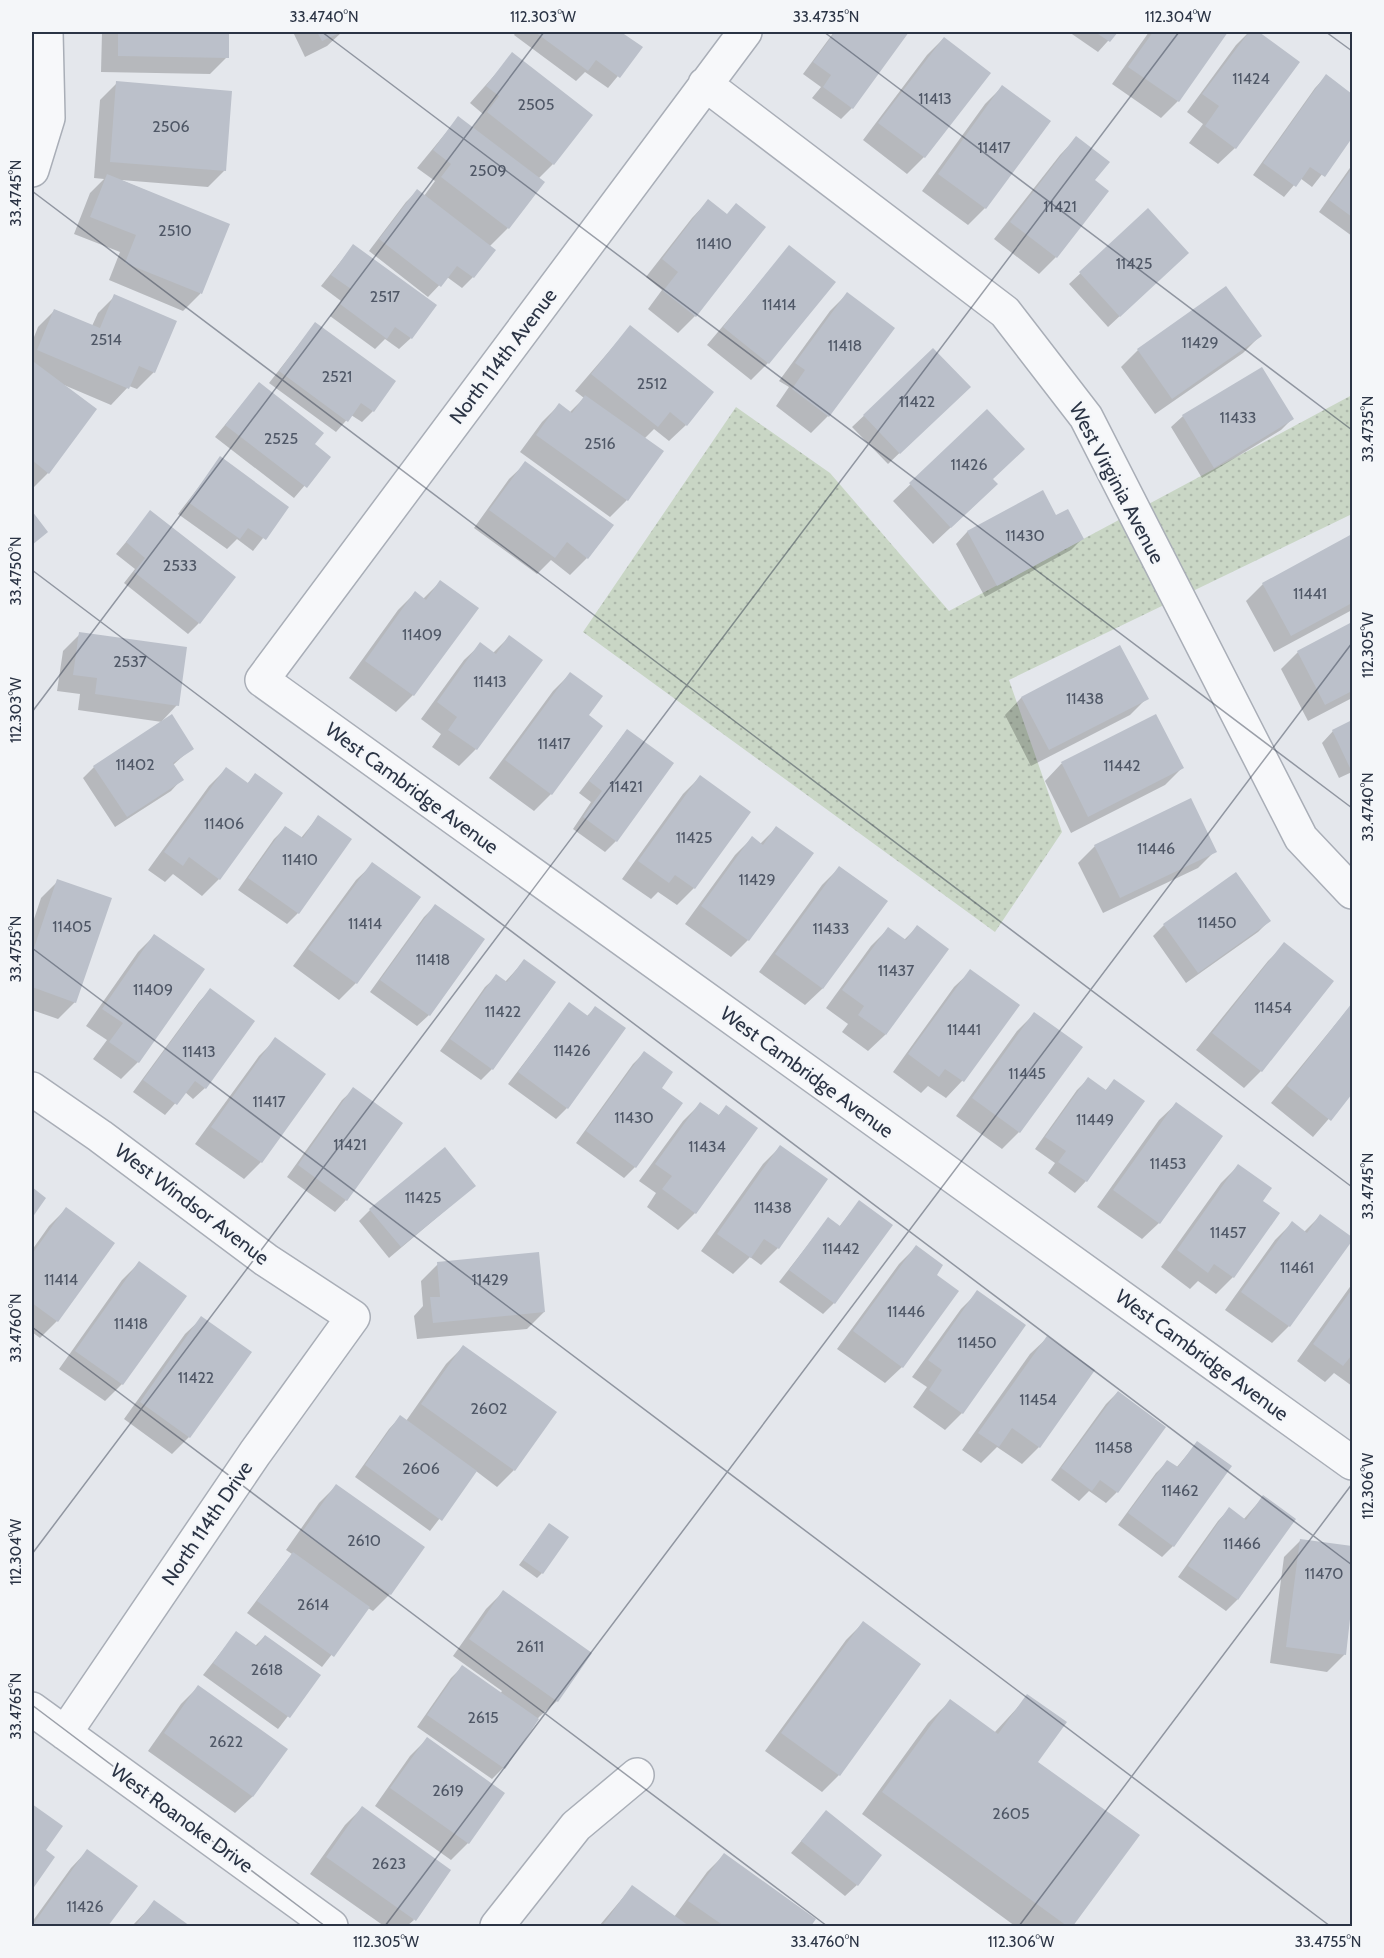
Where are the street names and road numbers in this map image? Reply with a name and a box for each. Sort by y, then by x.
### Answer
street label: North 114th Avenue [444,284,562,428]
street label: West Virginia Avenue [1064,398,1170,568]
street label: West Cambridge Avenue [321,717,503,859]
street label: West Cambridge Avenue [716,1001,898,1143]
street label: West Windsor Avenue [110,1138,274,1270]
street label: West Cambridge Avenue [1111,1284,1293,1426]
street label: North 114th Drive [157,1456,257,1590]
street label: West Roanoke Drive [106,1758,258,1878]

